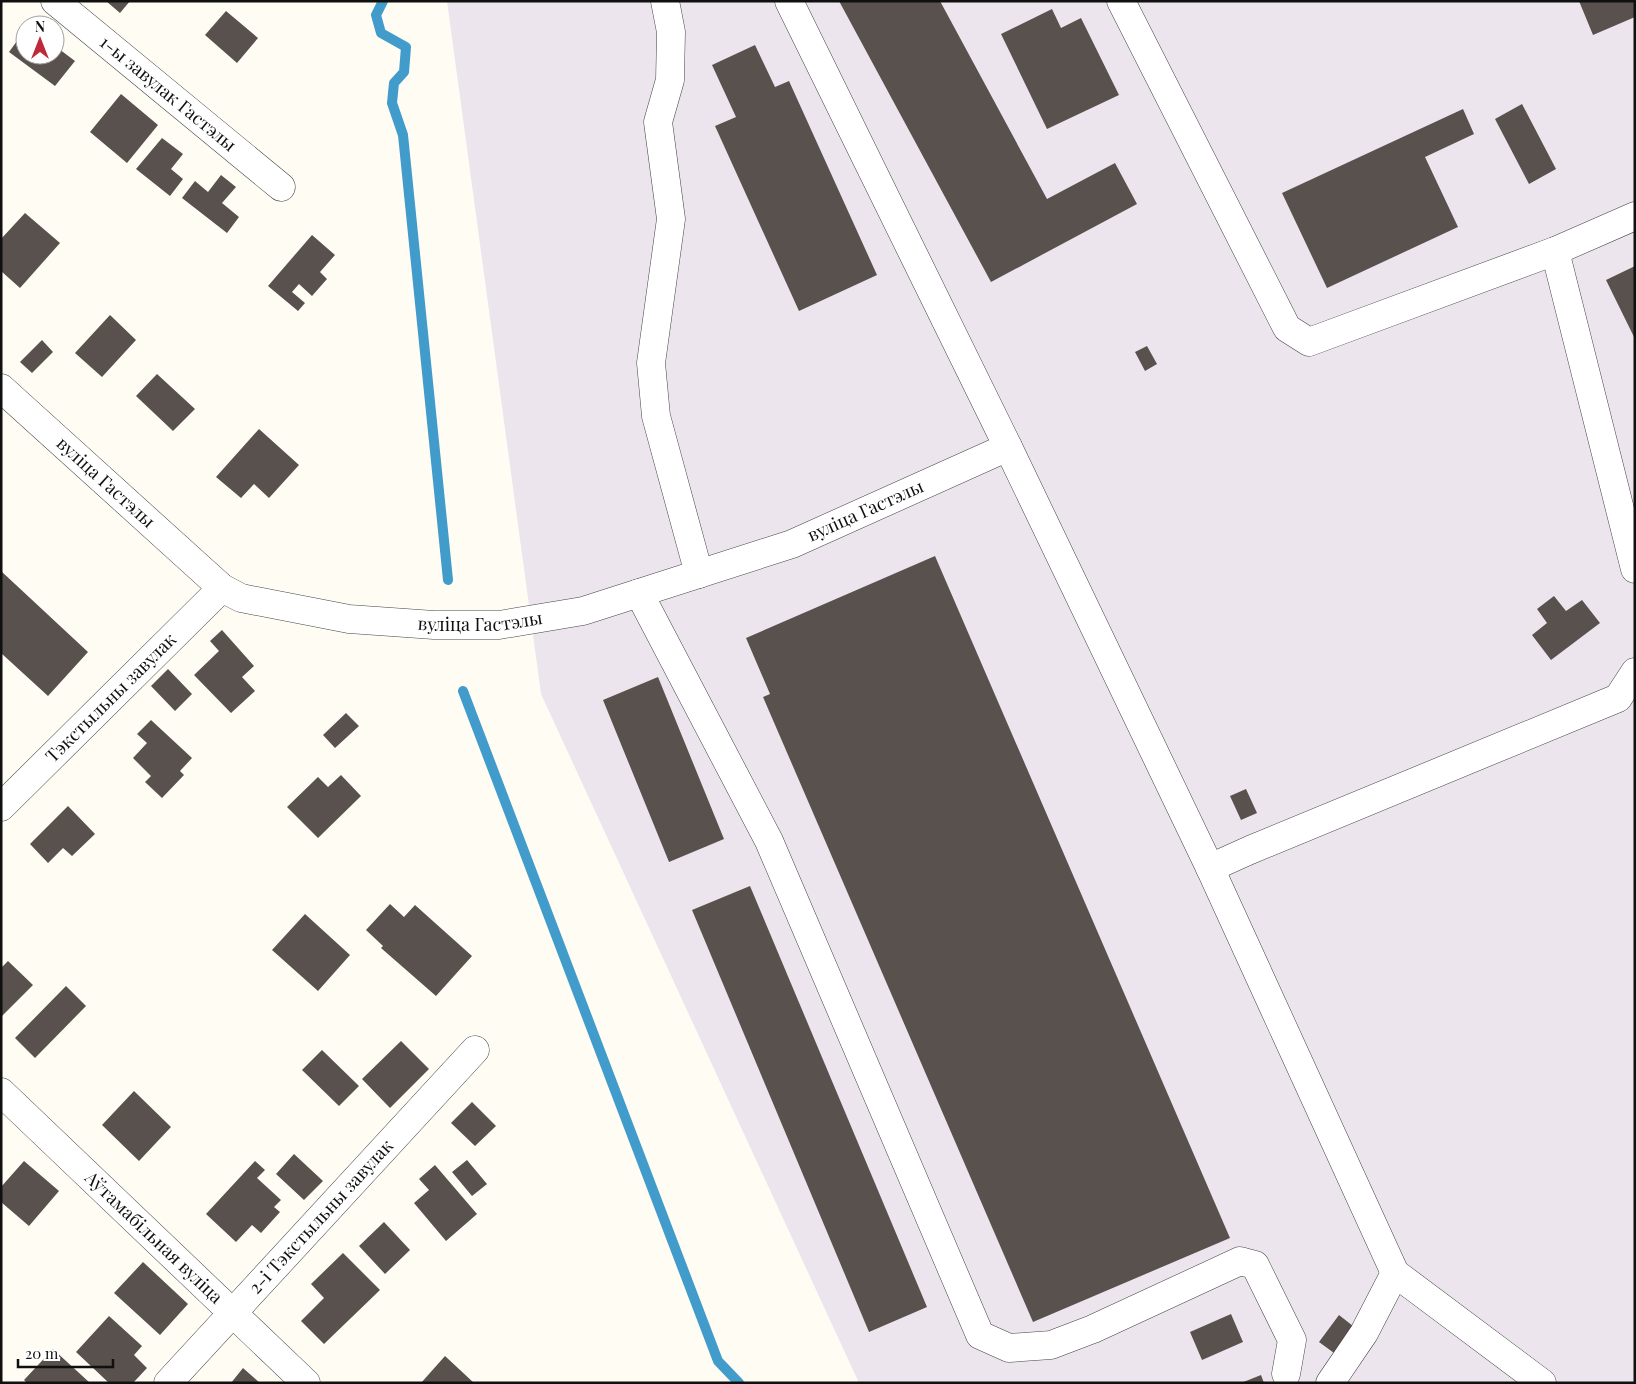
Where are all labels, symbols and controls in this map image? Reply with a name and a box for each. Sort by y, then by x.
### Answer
north arrow [15,15,65,65]
text: N [35,17,45,36]
street label: 1-ы завулак Гастэлы [95,30,242,156]
street label: вуліца Гастэлы [52,431,161,533]
street label: вуліца Гастэлы [803,473,927,547]
street label: вуліца Гастэлы [417,605,544,636]
street label: Тэкстыльны завулак [40,627,181,767]
street label: 2-і Тэкстыльны завулак [243,1134,398,1299]
street label: Аўтамабільная вуліца [80,1165,228,1308]
scale bar [18,1336,112,1368]
text: 20 m [25,1343,59,1363]

